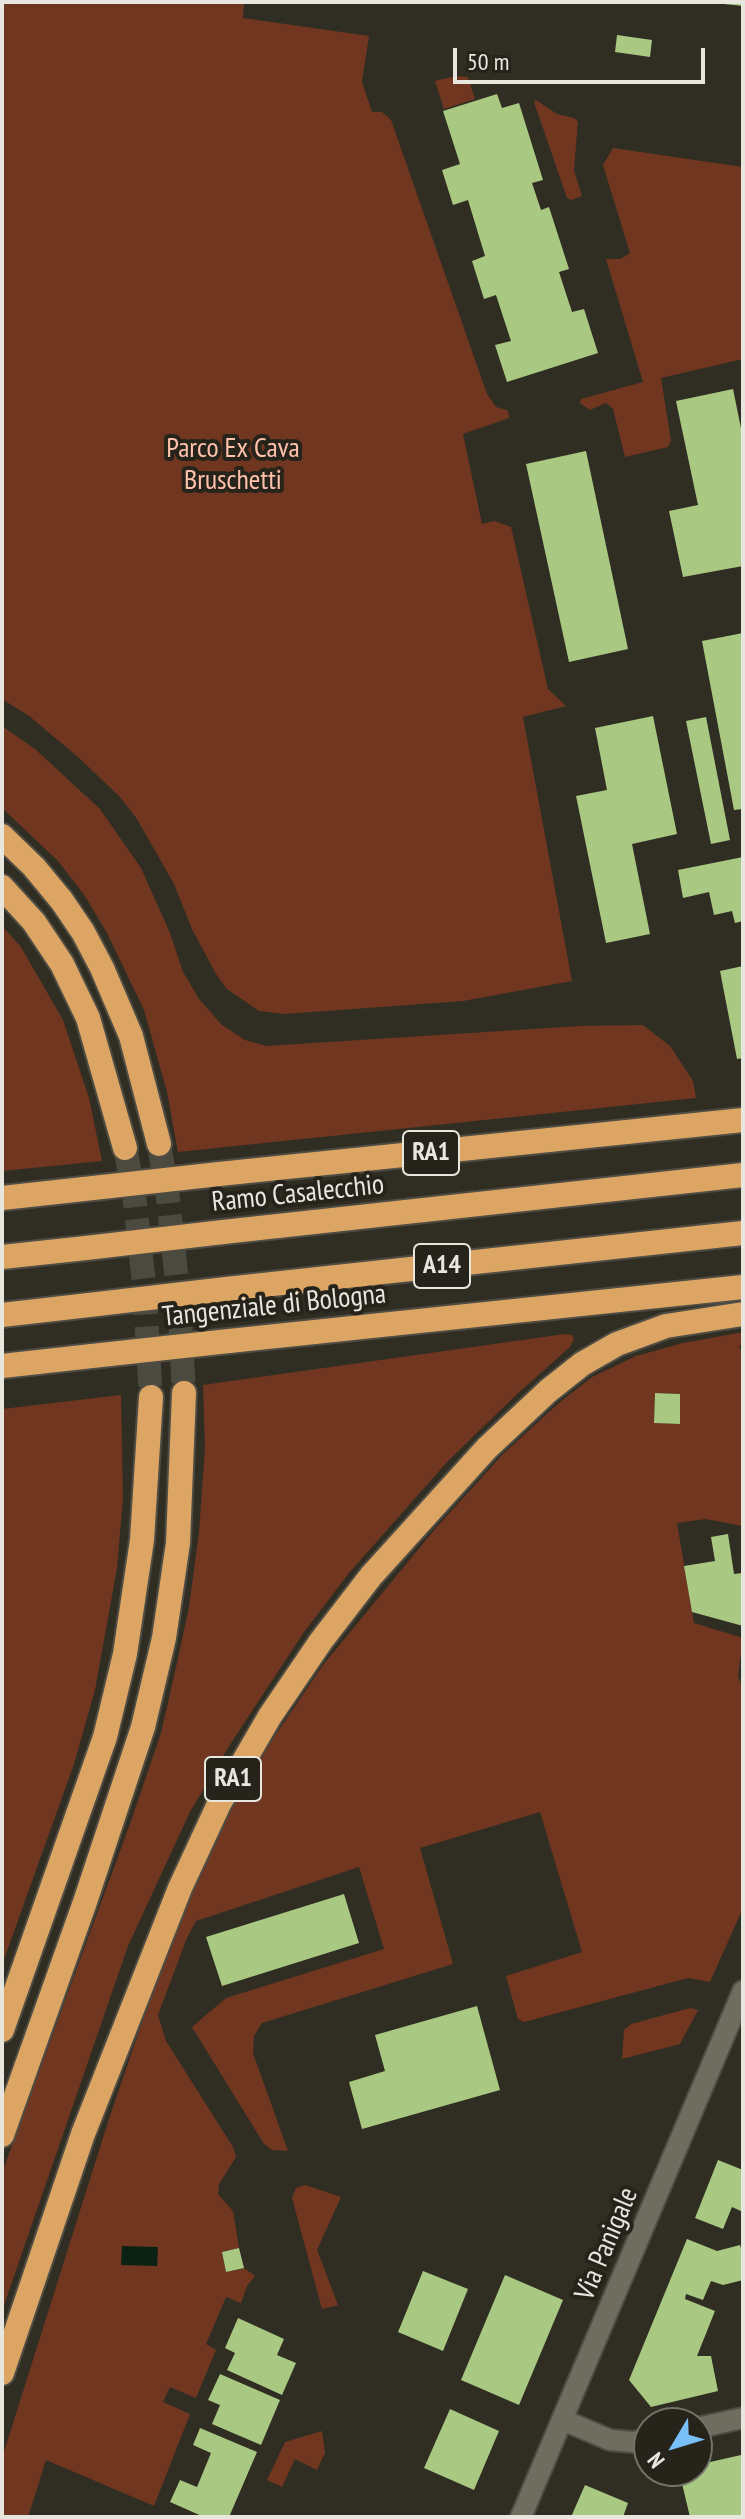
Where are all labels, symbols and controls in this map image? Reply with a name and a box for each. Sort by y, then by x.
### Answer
scale bar [457,32,709,82]
text: 50 m [467,46,509,77]
park label: Parco Ex Cava Bruschetti [166,432,300,498]
road number: RA1 [403,1131,459,1175]
street label: Ramo Casalecchio [210,1168,386,1220]
road number: A14 [414,1244,470,1288]
street label: Tangenziale di Bologna [161,1278,387,1334]
road number: RA1 [205,1757,261,1801]
street label: Via Panigale [568,2183,646,2305]
north arrow [633,2407,713,2487]
text: N [641,2447,670,2474]

